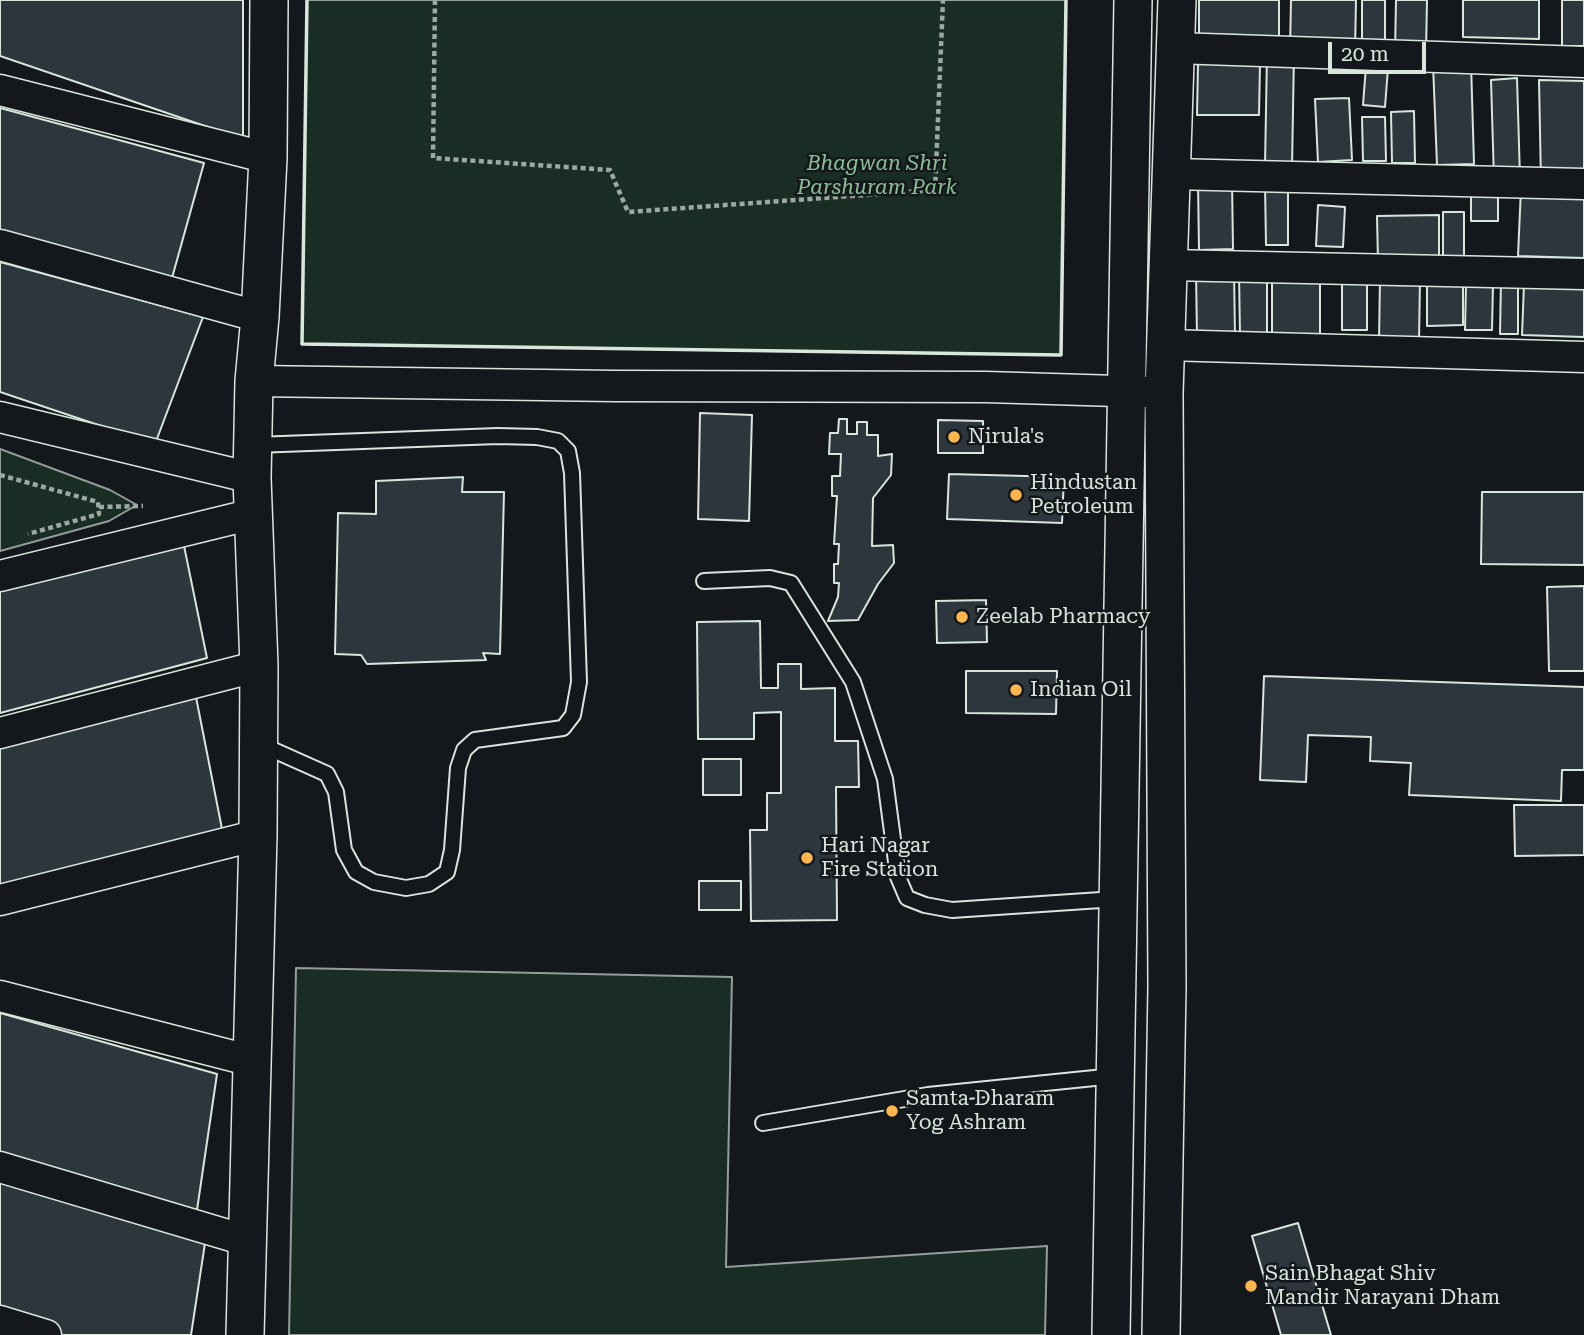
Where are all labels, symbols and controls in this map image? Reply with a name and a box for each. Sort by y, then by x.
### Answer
scale bar [1332,28,1430,72]
text: 20 m [1341,42,1389,66]
park label: Bhagwan Shri Parshuram Park [797,151,957,201]
place label: Nirula's [968,424,1044,450]
marker: Nirula's [946,429,962,445]
place label: Hindustan Petroleum [1030,470,1137,520]
marker: Hindustan Petroleum [1008,487,1024,503]
place label: Zeelab Pharmacy [976,604,1150,630]
marker: Zeelab Pharmacy [954,609,970,625]
place label: Indian Oil [1030,677,1132,703]
marker: Indian Oil [1008,682,1024,698]
place label: Hari Nagar Fire Station [821,833,938,883]
marker: Hari Nagar Fire Station [799,850,815,866]
place label: Samta Dharam Yog Ashram [906,1086,1054,1136]
marker: Samta Dharam Yog Ashram [884,1103,900,1119]
place label: Sain Bhagat Shiv Mandir Narayani Dham [1265,1261,1500,1311]
marker: Sain Bhagat Shiv Mandir Narayani Dham [1243,1278,1259,1294]

